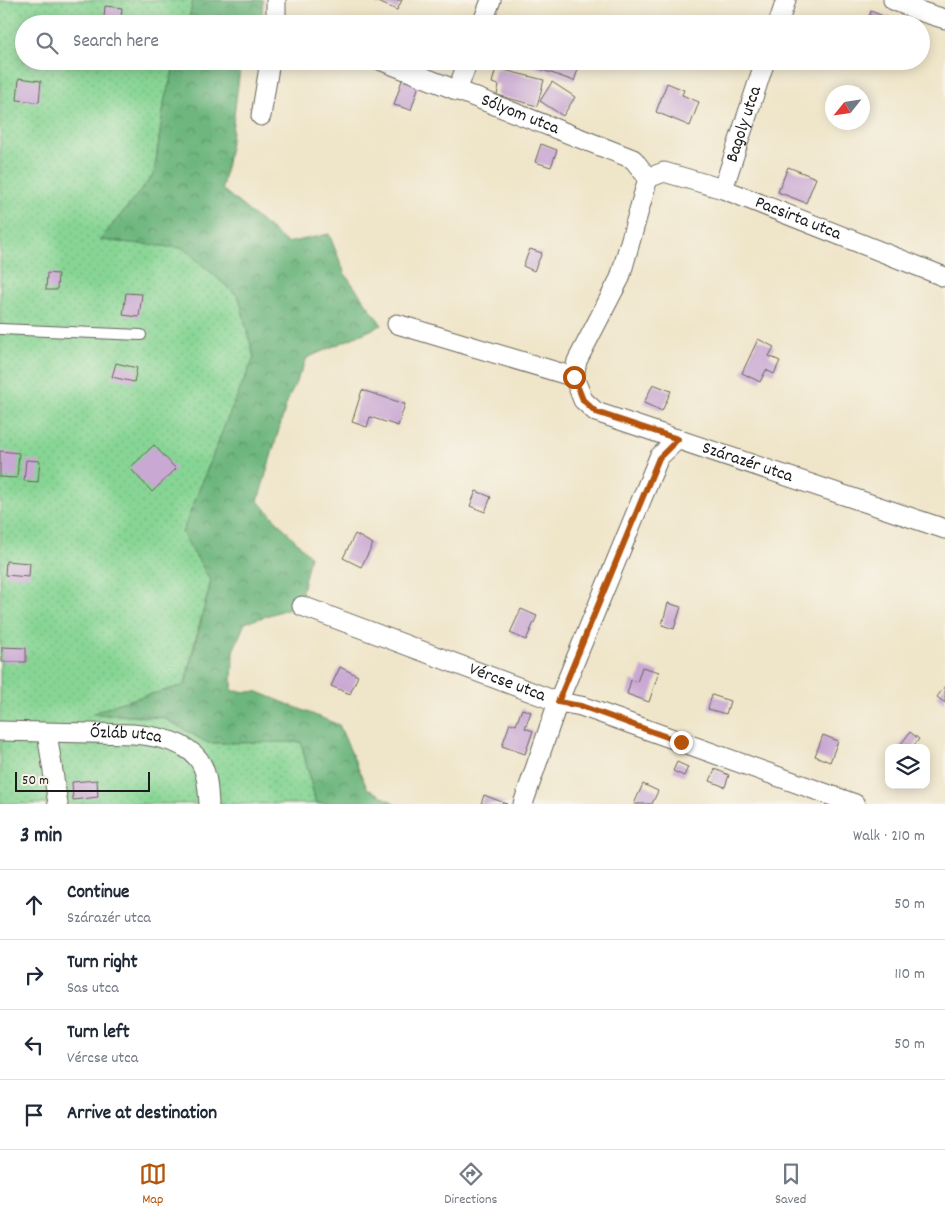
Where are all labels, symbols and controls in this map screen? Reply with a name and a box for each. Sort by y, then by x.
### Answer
search box [15,15,930,70]
icon: search [33,29,61,57]
text: Search here [73,29,159,56]
street label: Bagoly utca [720,83,769,166]
north arrow [825,85,870,130]
street label: Sólyom utca [477,88,563,142]
street label: Pacsirta utca [751,190,845,247]
route start [563,366,586,389]
street label: Szárazér utca [699,436,797,490]
street label: Vércse utca [465,657,549,709]
street label: Őzláb utca [90,721,165,751]
route end [670,731,693,754]
map controls [885,744,930,789]
button: layers [885,744,930,789]
scale bar [15,769,150,792]
text: 50 m [22,771,49,791]
text: 3 min [20,822,62,852]
text: Walk · 210 m [853,825,925,848]
text: Continue [67,880,129,907]
icon: ahead [20,891,48,919]
text: 50 m [894,893,925,916]
text: Szárazér utca [67,907,151,930]
text: Turn right [67,950,138,977]
icon: right [20,961,48,989]
text: 110 m [895,963,925,986]
text: Sas utca [67,977,119,1000]
text: Turn left [67,1020,130,1047]
icon: left [20,1031,48,1059]
text: 50 m [894,1033,925,1056]
text: Vércse utca [67,1047,138,1070]
icon: arrive [20,1101,48,1129]
text: Arrive at destination [67,1101,217,1128]
tab: Map [139,1160,167,1210]
tab: Directions [444,1160,497,1210]
tab: Saved [775,1160,806,1210]

